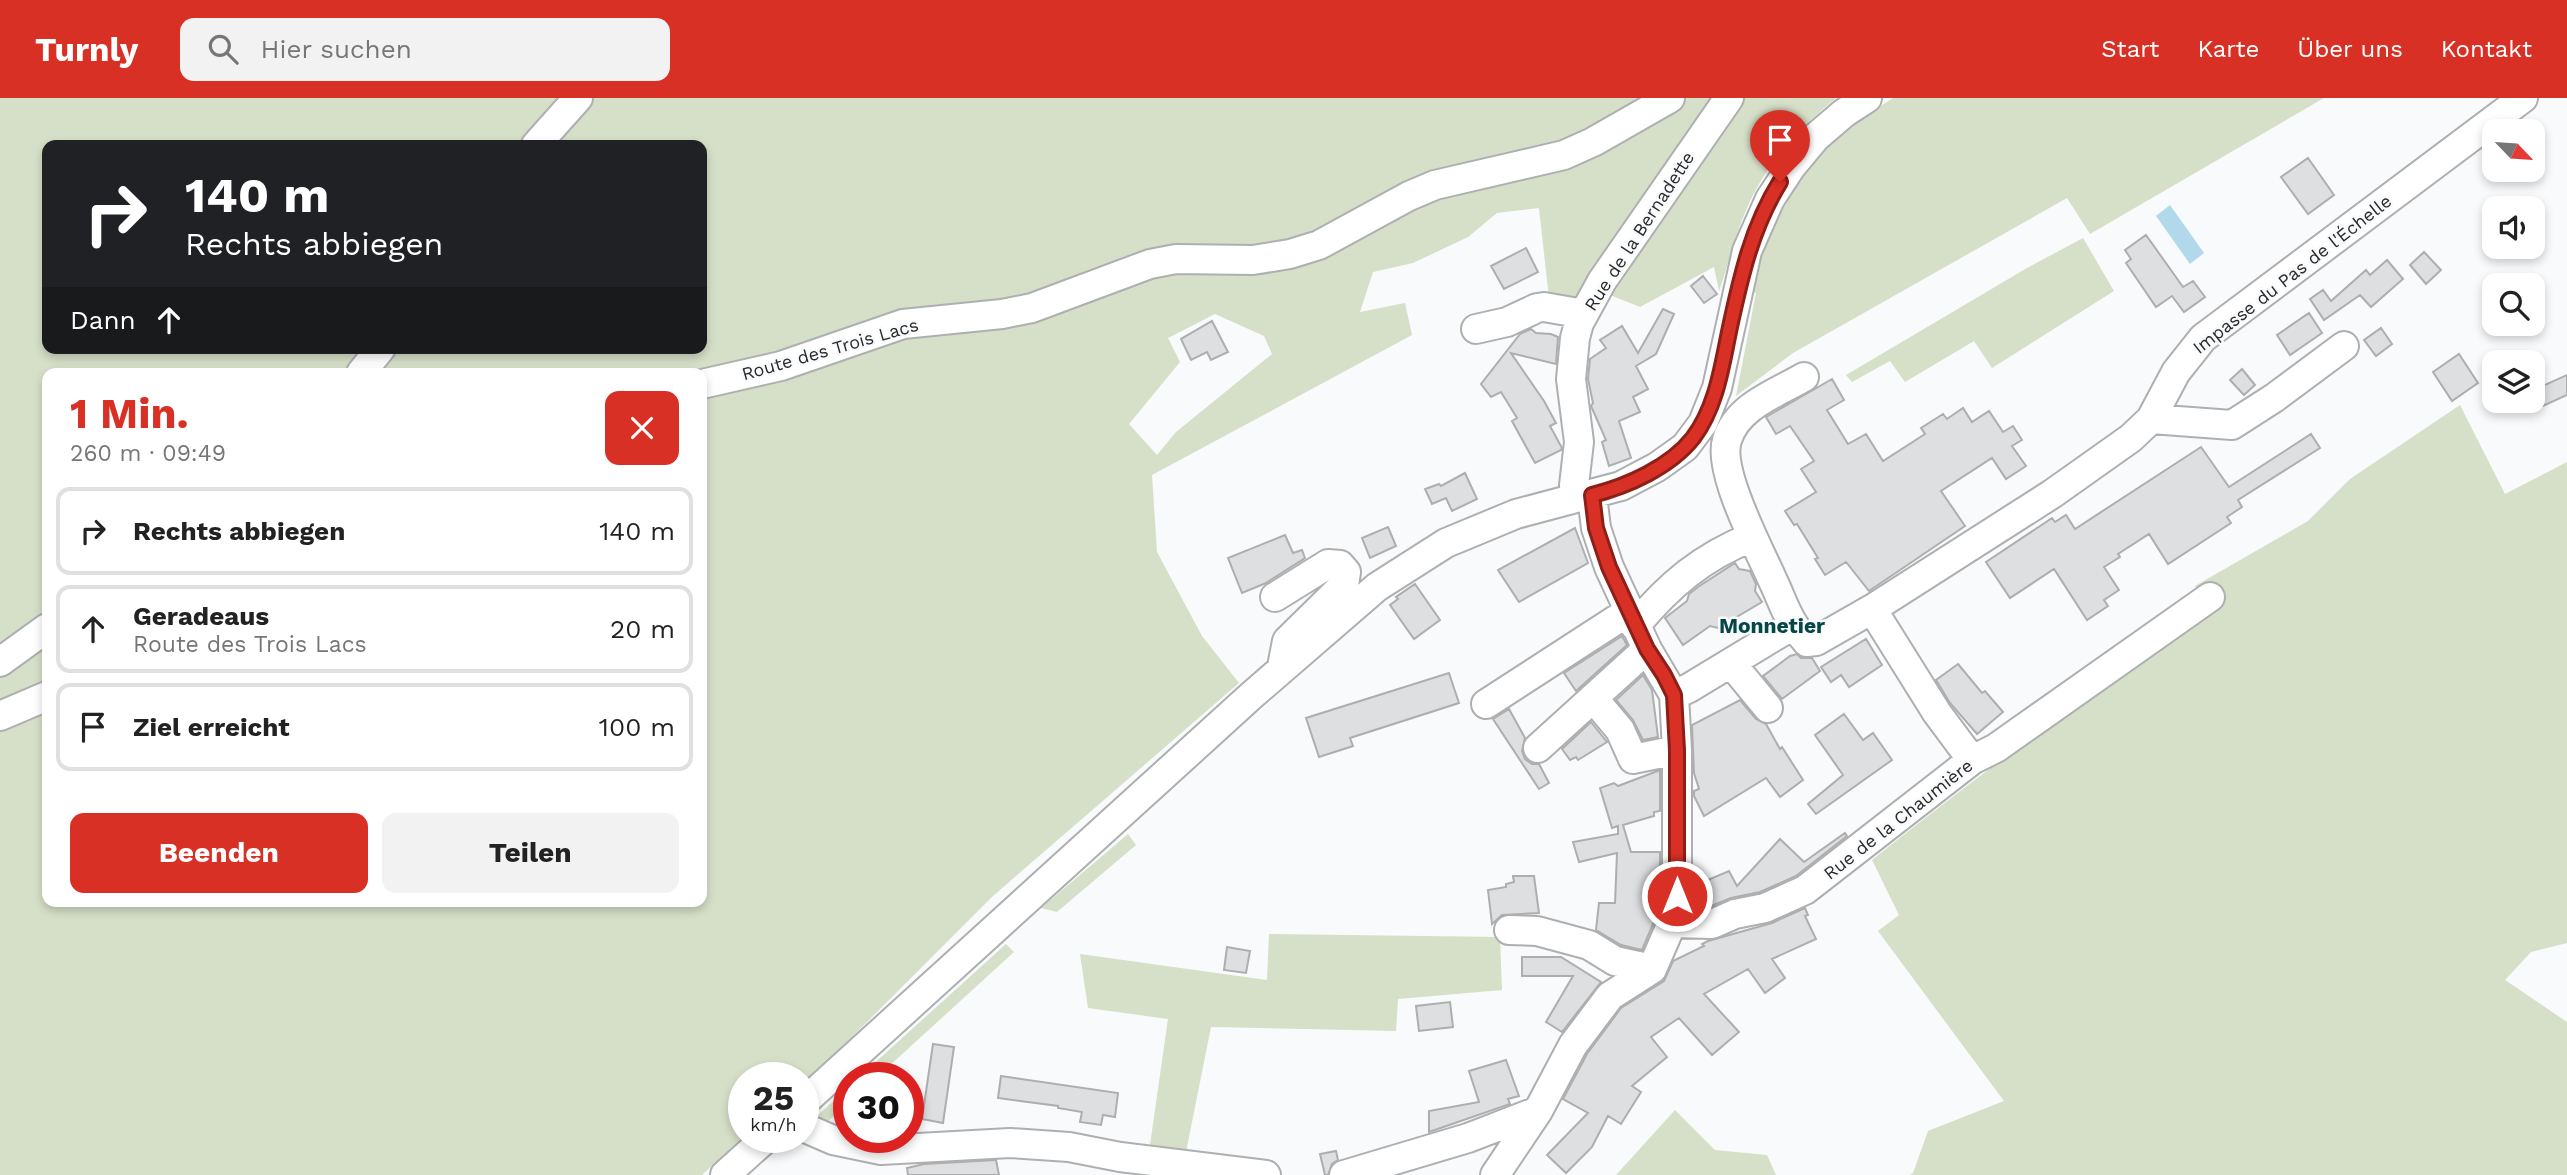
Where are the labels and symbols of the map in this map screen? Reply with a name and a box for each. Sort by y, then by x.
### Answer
pin [1750,110,1810,182]
north arrow [2482,119,2544,182]
street label: Rue de la Bernadette [1580,148,1698,314]
street label: Impasse du Pas de l'Échelle [2189,190,2395,358]
street label: Route des Trois Lacs [739,314,921,384]
district label: Monnetier [1719,613,1825,638]
street label: Rue de la Chaumière [1819,754,1977,884]
position arrow [1640,859,1714,933]
speed limit sign: 30 [833,1062,924,1153]

